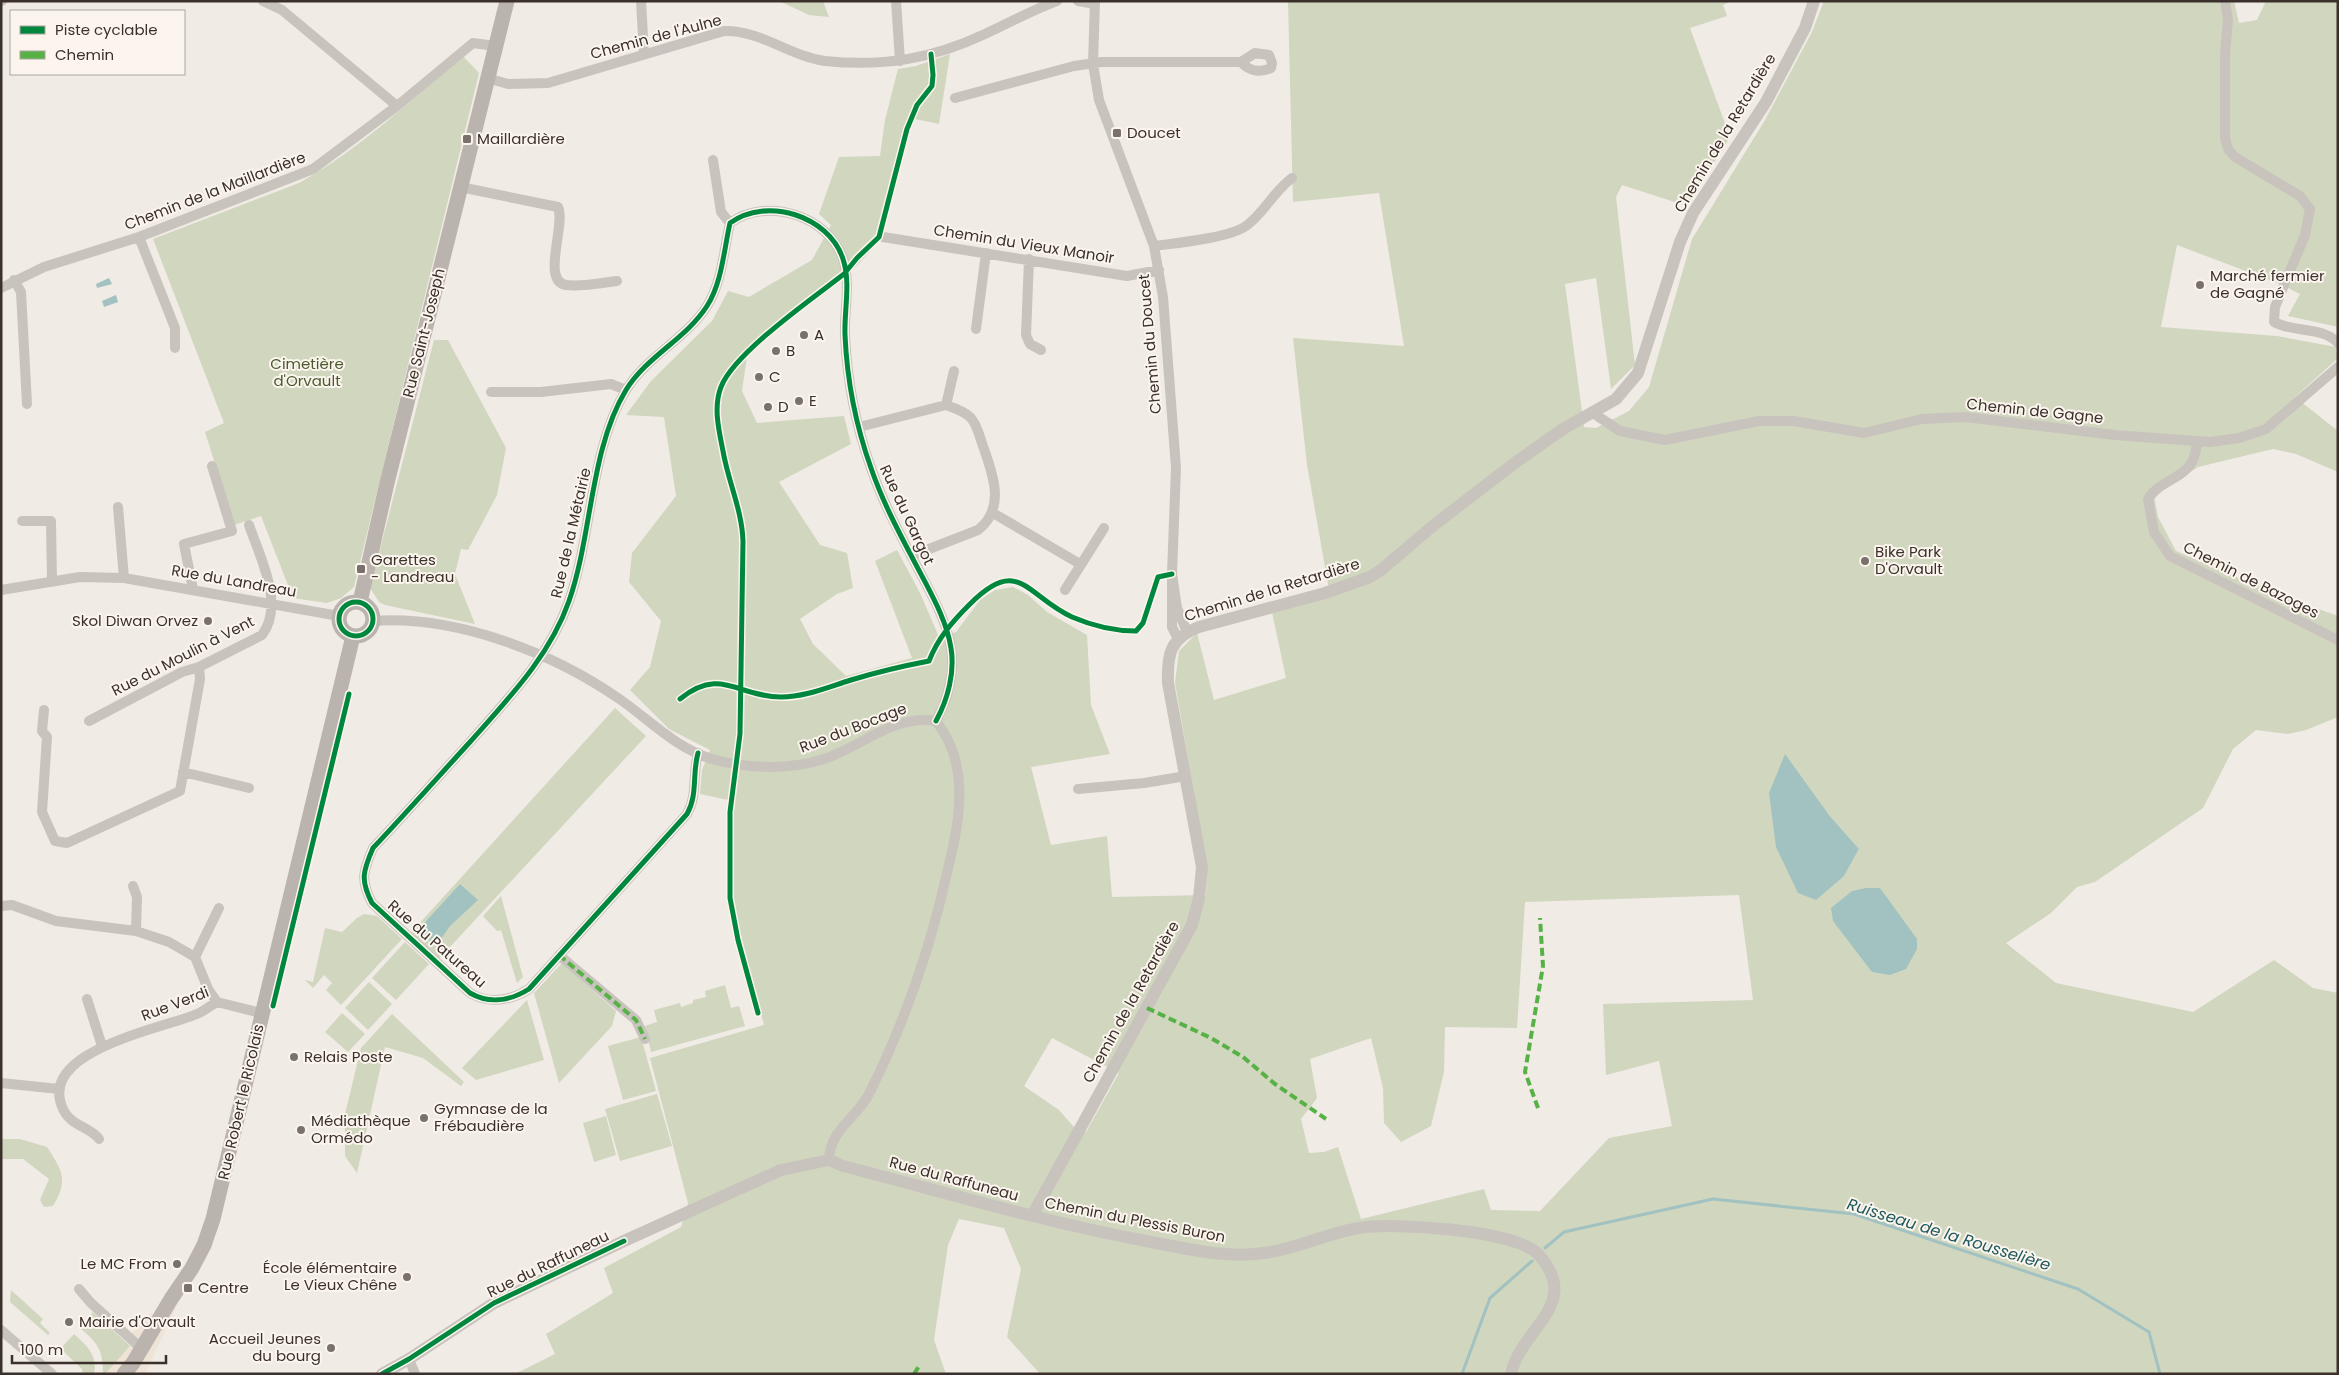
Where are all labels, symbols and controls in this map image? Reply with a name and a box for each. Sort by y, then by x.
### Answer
street label: Chemin de l'Aulne [588,9,724,64]
legend [10,10,185,75]
text: Piste cyclable [55,19,158,40]
text: Chemin [55,44,114,65]
street label: Chemin de la Retardière [1669,49,1780,216]
place label: Doucet [1127,122,1181,143]
marker: Doucet [1111,127,1123,139]
place label: Maillardière [477,128,565,149]
marker: Maillardière [461,133,473,145]
street label: Chemin de la Maillardière [121,146,308,235]
street label: Chemin du Vieux Manoir [932,219,1116,268]
place label: Marché fermier de Gagné [2210,265,2325,303]
street label: Rue Saint-Joseph [397,266,450,400]
street label: Chemin du Doucet [1133,273,1166,415]
marker: Marché fermier de Gagné [2194,279,2206,291]
place label: A [814,324,824,345]
marker: A [798,329,810,341]
place label: B [786,340,795,361]
marker: B [770,345,782,357]
park label: Cimetière d'Orvault [270,353,344,391]
place label: C [769,366,781,387]
marker: C [753,371,765,383]
place label: E [809,390,817,411]
street label: Chemin de Gagne [1966,393,2105,428]
marker: E [793,395,805,407]
place label: D [778,396,789,417]
marker: D [762,401,774,413]
street label: Rue du Gargot [875,461,940,568]
street label: Rue de la Métairie [545,466,596,600]
street label: Chemin de Bazoges [2180,536,2323,623]
place label: Bike Park D'Orvault [1875,541,1943,579]
place label: Garettes - Landreau [371,549,454,587]
street label: Chemin de la Retardière [1182,553,1362,626]
marker: Bike Park D'Orvault [1859,555,1871,567]
street label: Rue du Landreau [170,559,298,602]
marker: Garettes - Landreau [355,563,367,575]
place label: Skol Diwan Orvez [72,610,198,631]
street label: Rue du Moulin à Vent [108,610,258,701]
marker: Skol Diwan Orvez [202,615,214,627]
street label: Rue du Bocage [796,697,909,758]
street label: Rue du Patureau [384,895,491,992]
street label: Chemin de la Retardière [1077,917,1184,1087]
street label: Rue Verdi [138,981,212,1026]
street label: Rue Robert le Ricolais [212,1022,269,1182]
place label: Relais Poste [304,1046,393,1067]
marker: Relais Poste [288,1051,300,1063]
place label: Gymnase de la Frébaudière [434,1098,548,1136]
place label: Médiathèque Ormédo [311,1110,411,1148]
marker: Gymnase de la Frébaudière [418,1112,430,1124]
marker: Médiathèque Ormédo [295,1124,307,1136]
street label: Rue du Raffuneau [887,1151,1021,1206]
street label: Chemin du Plessis Buron [1043,1192,1227,1247]
water label: Ruisseau de la Rousselière [1844,1193,2054,1276]
street label: Rue du Raffuneau [483,1225,612,1302]
place label: Le MC From [81,1253,167,1274]
place label: École élémentaire Le Vieux Chêne [263,1257,397,1295]
marker: Le MC From [171,1258,183,1270]
marker: École élémentaire Le Vieux Chêne [401,1271,413,1283]
place label: Centre [198,1277,249,1298]
marker: Centre [182,1282,194,1294]
place label: Mairie d'Orvault [79,1311,196,1332]
marker: Mairie d'Orvault [63,1316,75,1328]
place label: Accueil Jeunes du bourg [209,1328,321,1366]
scale bar [12,1332,166,1364]
text: 100 m [20,1339,63,1360]
marker: Accueil Jeunes du bourg [325,1342,337,1354]

